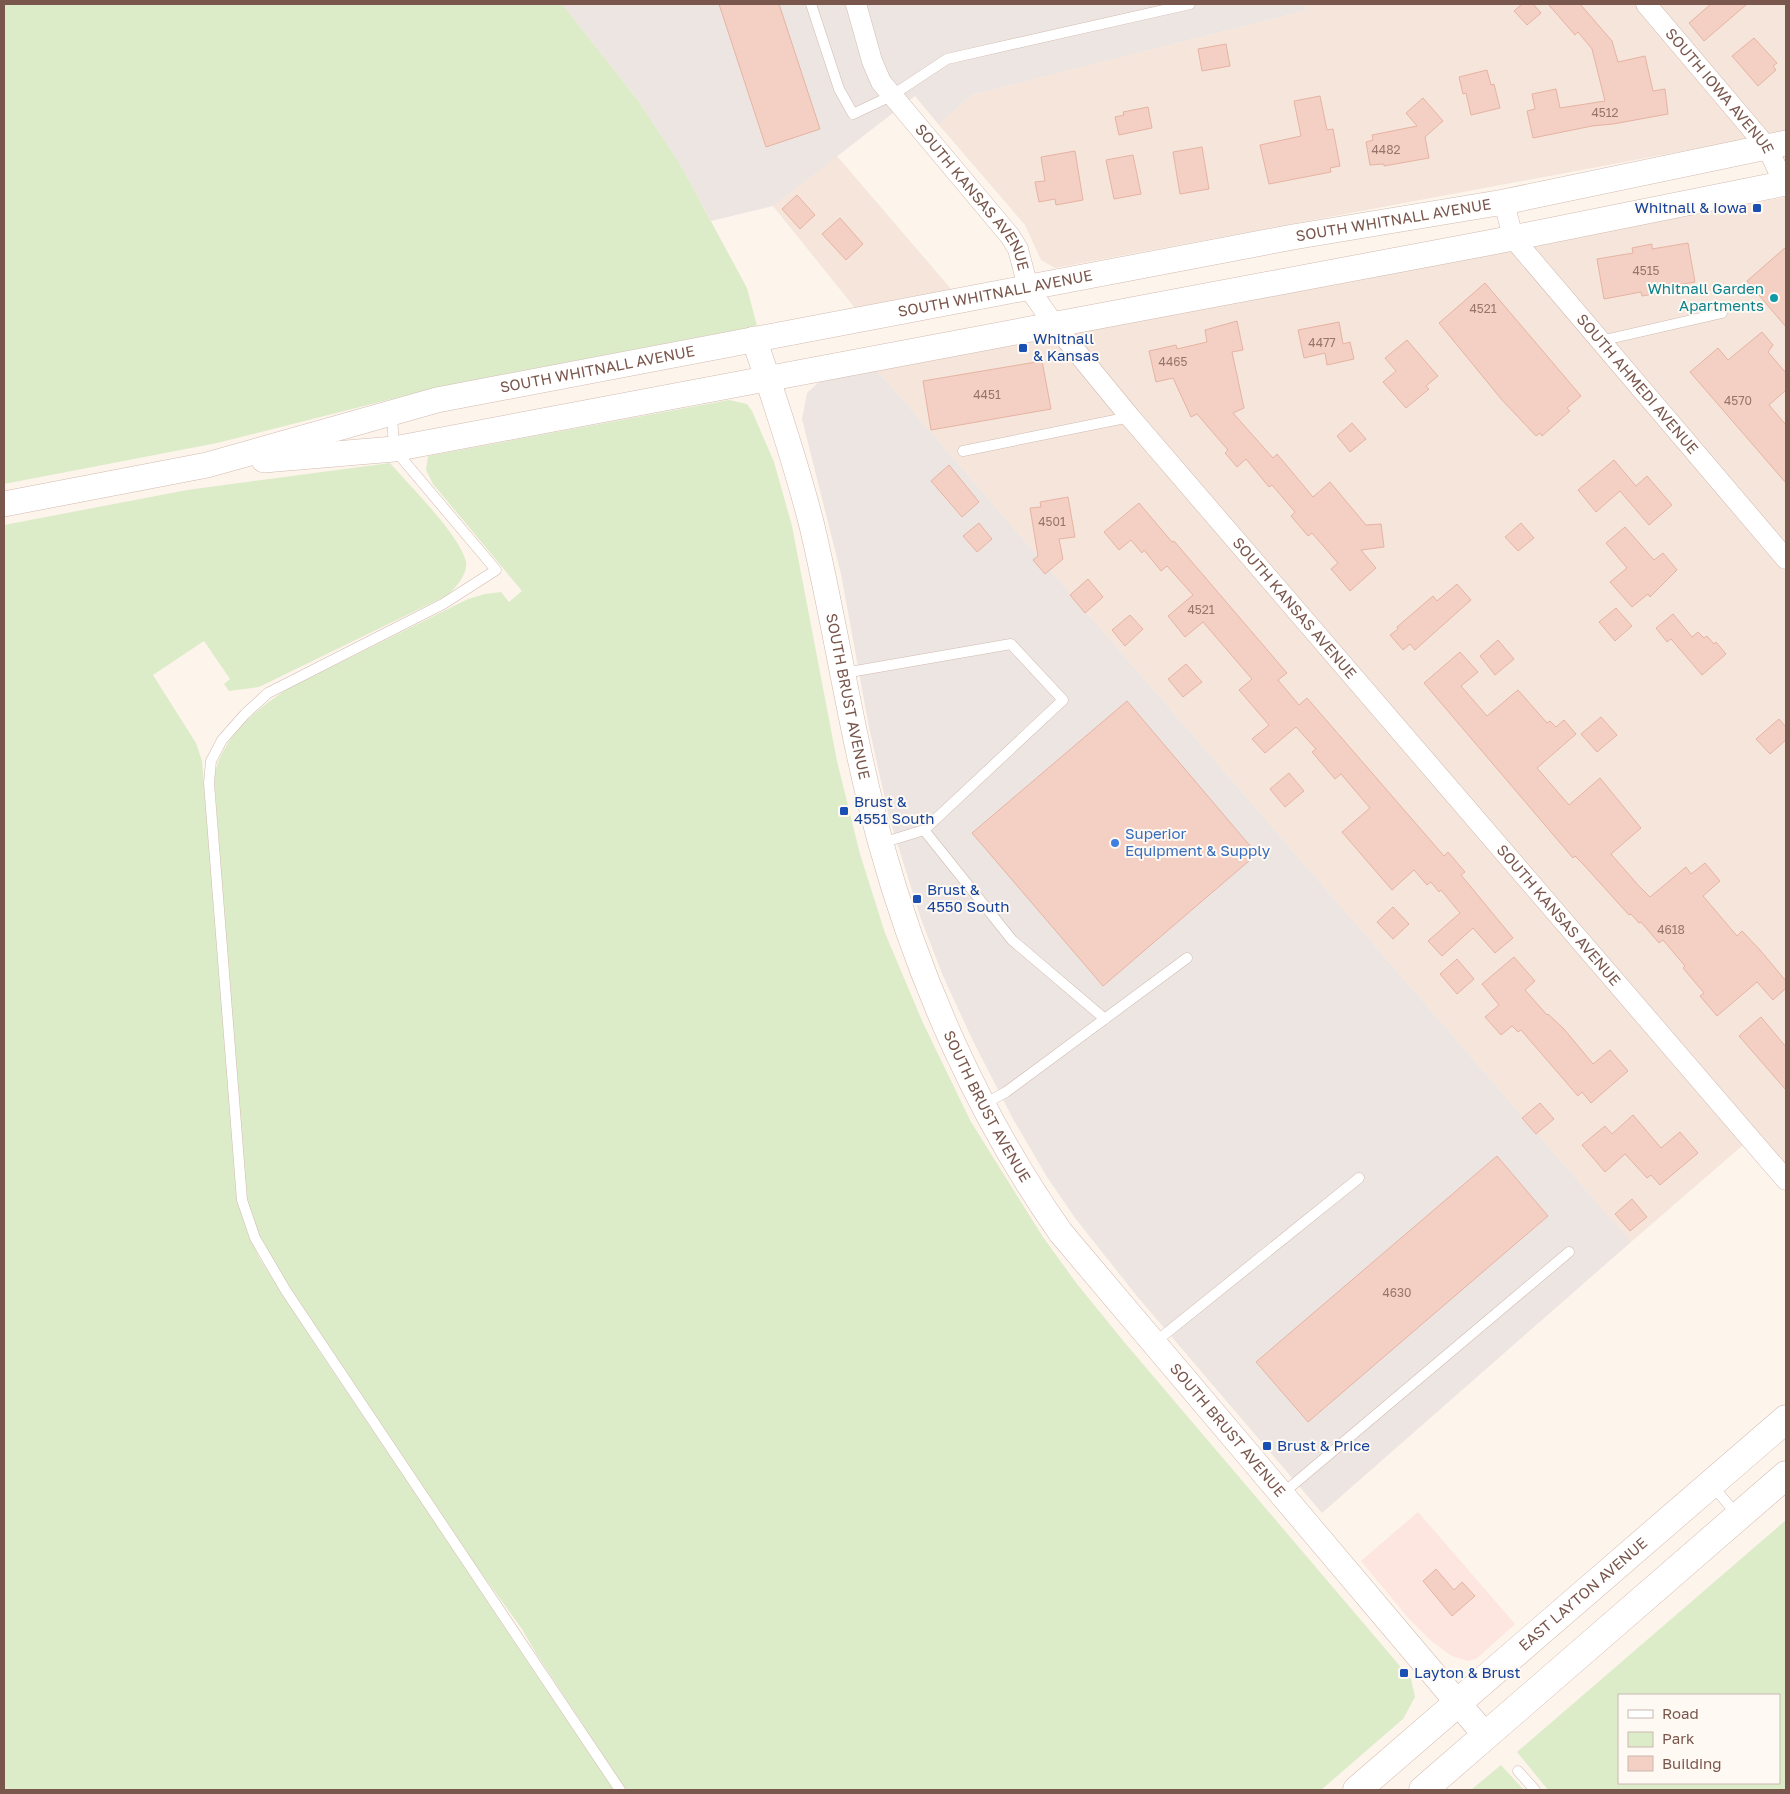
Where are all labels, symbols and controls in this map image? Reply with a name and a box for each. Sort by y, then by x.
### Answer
street label: SOUTH IOWA AVENUE [1662,24,1779,156]
house number: 4512 [1591,105,1619,120]
street label: SOUTH KANSAS AVENUE [912,120,1033,272]
house number: 4482 [1372,142,1400,157]
street label: SOUTH WHITNALL AVENUE [1294,194,1492,244]
place label: Whitnall & Iowa [1635,198,1747,216]
marker: Whitnall & Iowa [1751,202,1763,214]
house number: 4515 [1632,263,1660,278]
street label: SOUTH WHITNALL AVENUE [896,265,1094,320]
place label: Whitnall Garden Apartments [1647,279,1764,314]
marker: Whitnall Garden Apartments [1768,292,1780,304]
house number: 4521 [1469,301,1497,316]
street label: SOUTH AHMEDI AVENUE [1574,310,1703,457]
place label: Whitnall & Kansas [1033,329,1099,364]
house number: 4477 [1308,335,1336,350]
street label: SOUTH WHITNALL AVENUE [498,341,696,396]
marker: Whitnall & Kansas [1017,342,1029,354]
house number: 4465 [1159,354,1187,369]
house number: 4451 [973,387,1001,402]
house number: 4570 [1724,393,1752,408]
house number: 4501 [1038,514,1066,529]
street label: SOUTH KANSAS AVENUE [1230,533,1361,682]
house number: 4521 [1187,602,1215,617]
street label: SOUTH BRUST AVENUE [823,612,874,781]
place label: Brust & 4551 South [854,792,934,827]
marker: Brust & 4551 South [838,805,850,817]
place label: Superior Equipment & Supply [1125,824,1271,859]
marker: Superior Equipment & Supply [1109,837,1121,849]
street label: SOUTH KANSAS AVENUE [1494,840,1625,989]
place label: Brust & 4550 South [927,880,1010,915]
marker: Brust & 4550 South [911,893,923,905]
house number: 4618 [1657,922,1685,937]
street label: SOUTH BRUST AVENUE [940,1027,1035,1185]
house number: 4630 [1382,1285,1412,1300]
street label: SOUTH BRUST AVENUE [1167,1359,1290,1500]
place label: Brust & Price [1277,1436,1370,1454]
marker: Brust & Price [1261,1440,1273,1452]
street label: EAST LAYTON AVENUE [1515,1533,1650,1654]
place label: Layton & Brust [1414,1663,1520,1681]
marker: Layton & Brust [1398,1667,1410,1679]
legend [1618,1694,1780,1784]
text: Road [1662,1704,1699,1722]
text: Park [1662,1729,1695,1747]
text: Building [1662,1754,1722,1772]

